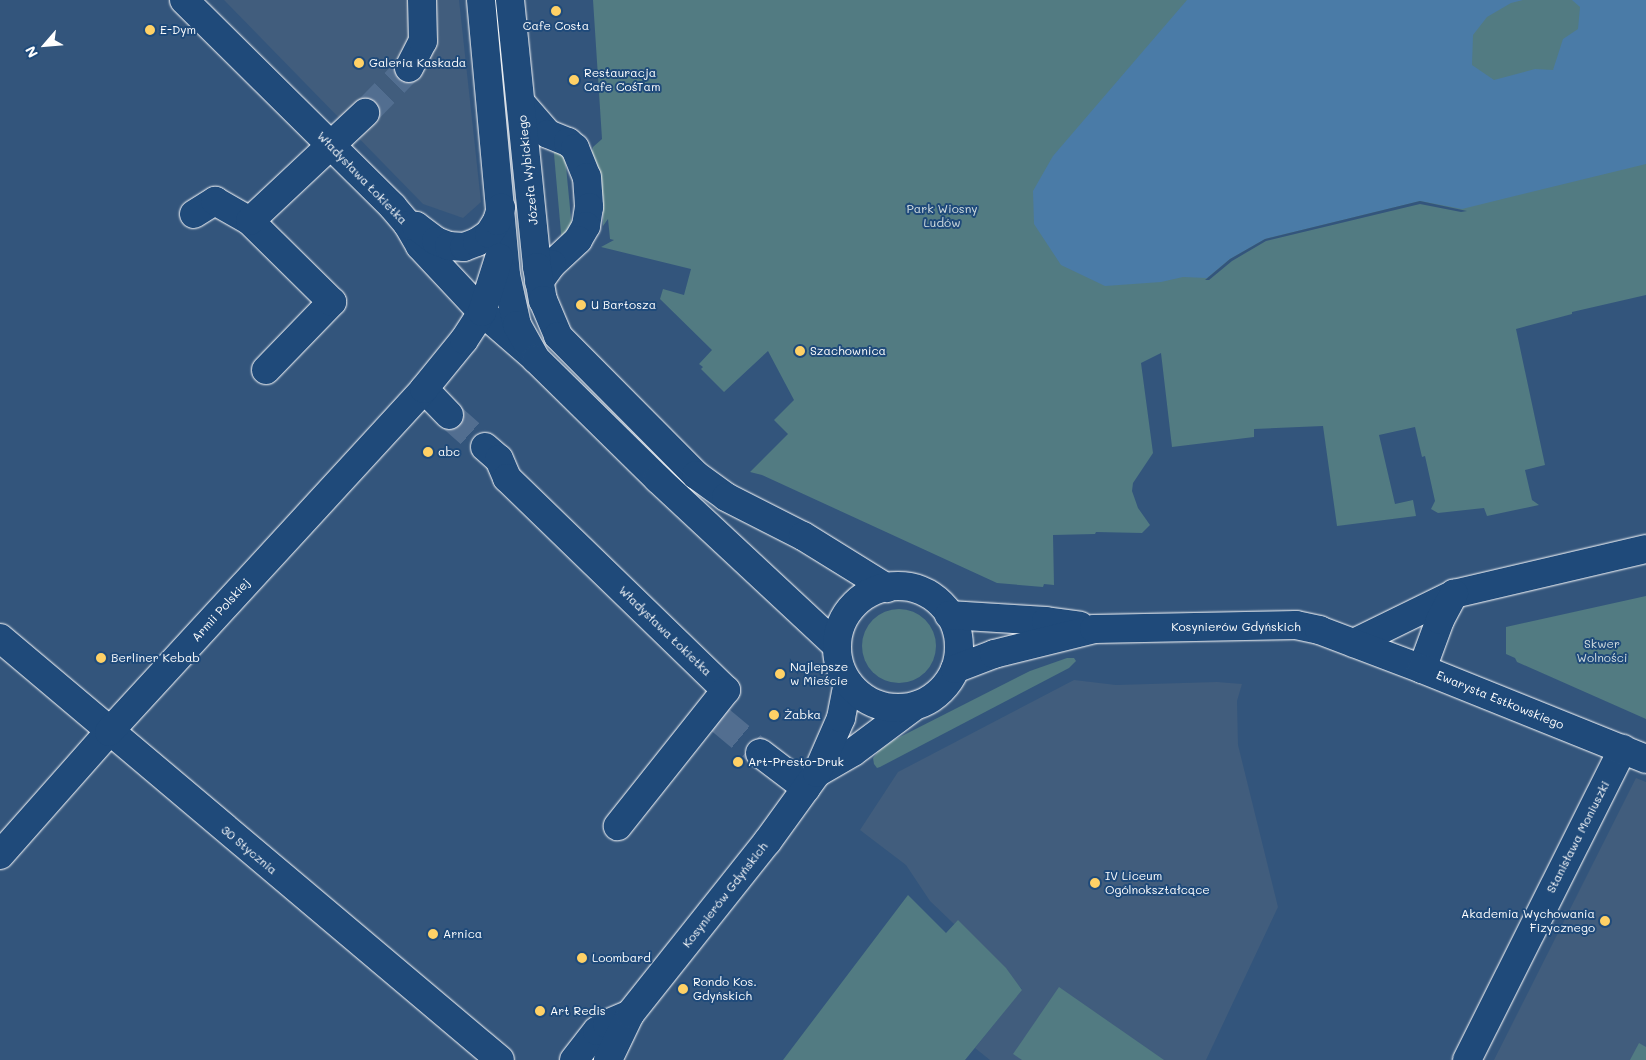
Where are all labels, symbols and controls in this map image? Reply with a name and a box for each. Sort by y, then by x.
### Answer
marker: Cafe Costa [550,5,562,17]
place label: Cafe Costa [523,19,589,33]
north arrow [20,20,70,70]
place label: E-Dym [160,23,196,37]
marker: E-Dym [144,24,156,36]
text: N [20,43,42,61]
place label: Galeria Kaskada [369,56,466,70]
marker: Galeria Kaskada [353,57,365,69]
place label: Restauracja Cafe CośTam [584,66,660,94]
marker: Restauracja Cafe CośTam [568,74,580,86]
street label: Józefa Wybickiego [515,114,541,226]
street label: Władysława Łokietka [314,129,410,227]
park label: Park Wiosny Ludów [906,202,978,230]
place label: U Bartosza [591,298,656,312]
marker: U Bartosza [575,299,587,311]
place label: Szachownica [810,344,886,358]
marker: Szachownica [794,345,806,357]
place label: abc [438,445,460,459]
marker: abc [422,446,434,458]
street label: Armii Polskiej [189,576,253,644]
street label: Władysława Łokietka [616,583,714,679]
street label: Kosynierów Gdyńskich [1171,620,1301,634]
park label: Skwer Wolności [1577,637,1627,665]
place label: Berliner Kebab [111,651,200,665]
marker: Berliner Kebab [95,652,107,664]
place label: Najlepsze w Mieście [790,660,848,688]
marker: Najlepsze w Mieście [774,668,786,680]
street label: Ewarysta Estkowskiego [1434,668,1566,732]
place label: Żabka [784,708,821,722]
marker: Żabka [768,709,780,721]
place label: Art-Presto-Druk [748,755,844,769]
marker: Art-Presto-Druk [732,756,744,768]
street label: Stanisława Moniuszki [1544,779,1612,895]
street label: 30 Stycznia [218,823,280,877]
street label: Kosynierów Gdyńskich [679,839,771,951]
place label: IV Liceum Ogólnokształcące [1105,869,1210,897]
marker: IV Liceum Ogólnokształcące [1089,877,1101,889]
place label: Akademia Wychowania Fizycznego [1461,907,1595,935]
marker: Akademia Wychowania Fizycznego [1599,915,1611,927]
place label: Arnica [443,927,482,941]
marker: Arnica [427,928,439,940]
place label: Loombard [592,951,651,965]
marker: Loombard [576,952,588,964]
place label: Rondo Kos. Gdyńskich [693,975,757,1003]
marker: Rondo Kos. Gdyńskich [677,983,689,995]
place label: Art Redis [550,1004,606,1018]
marker: Art Redis [534,1005,546,1017]

